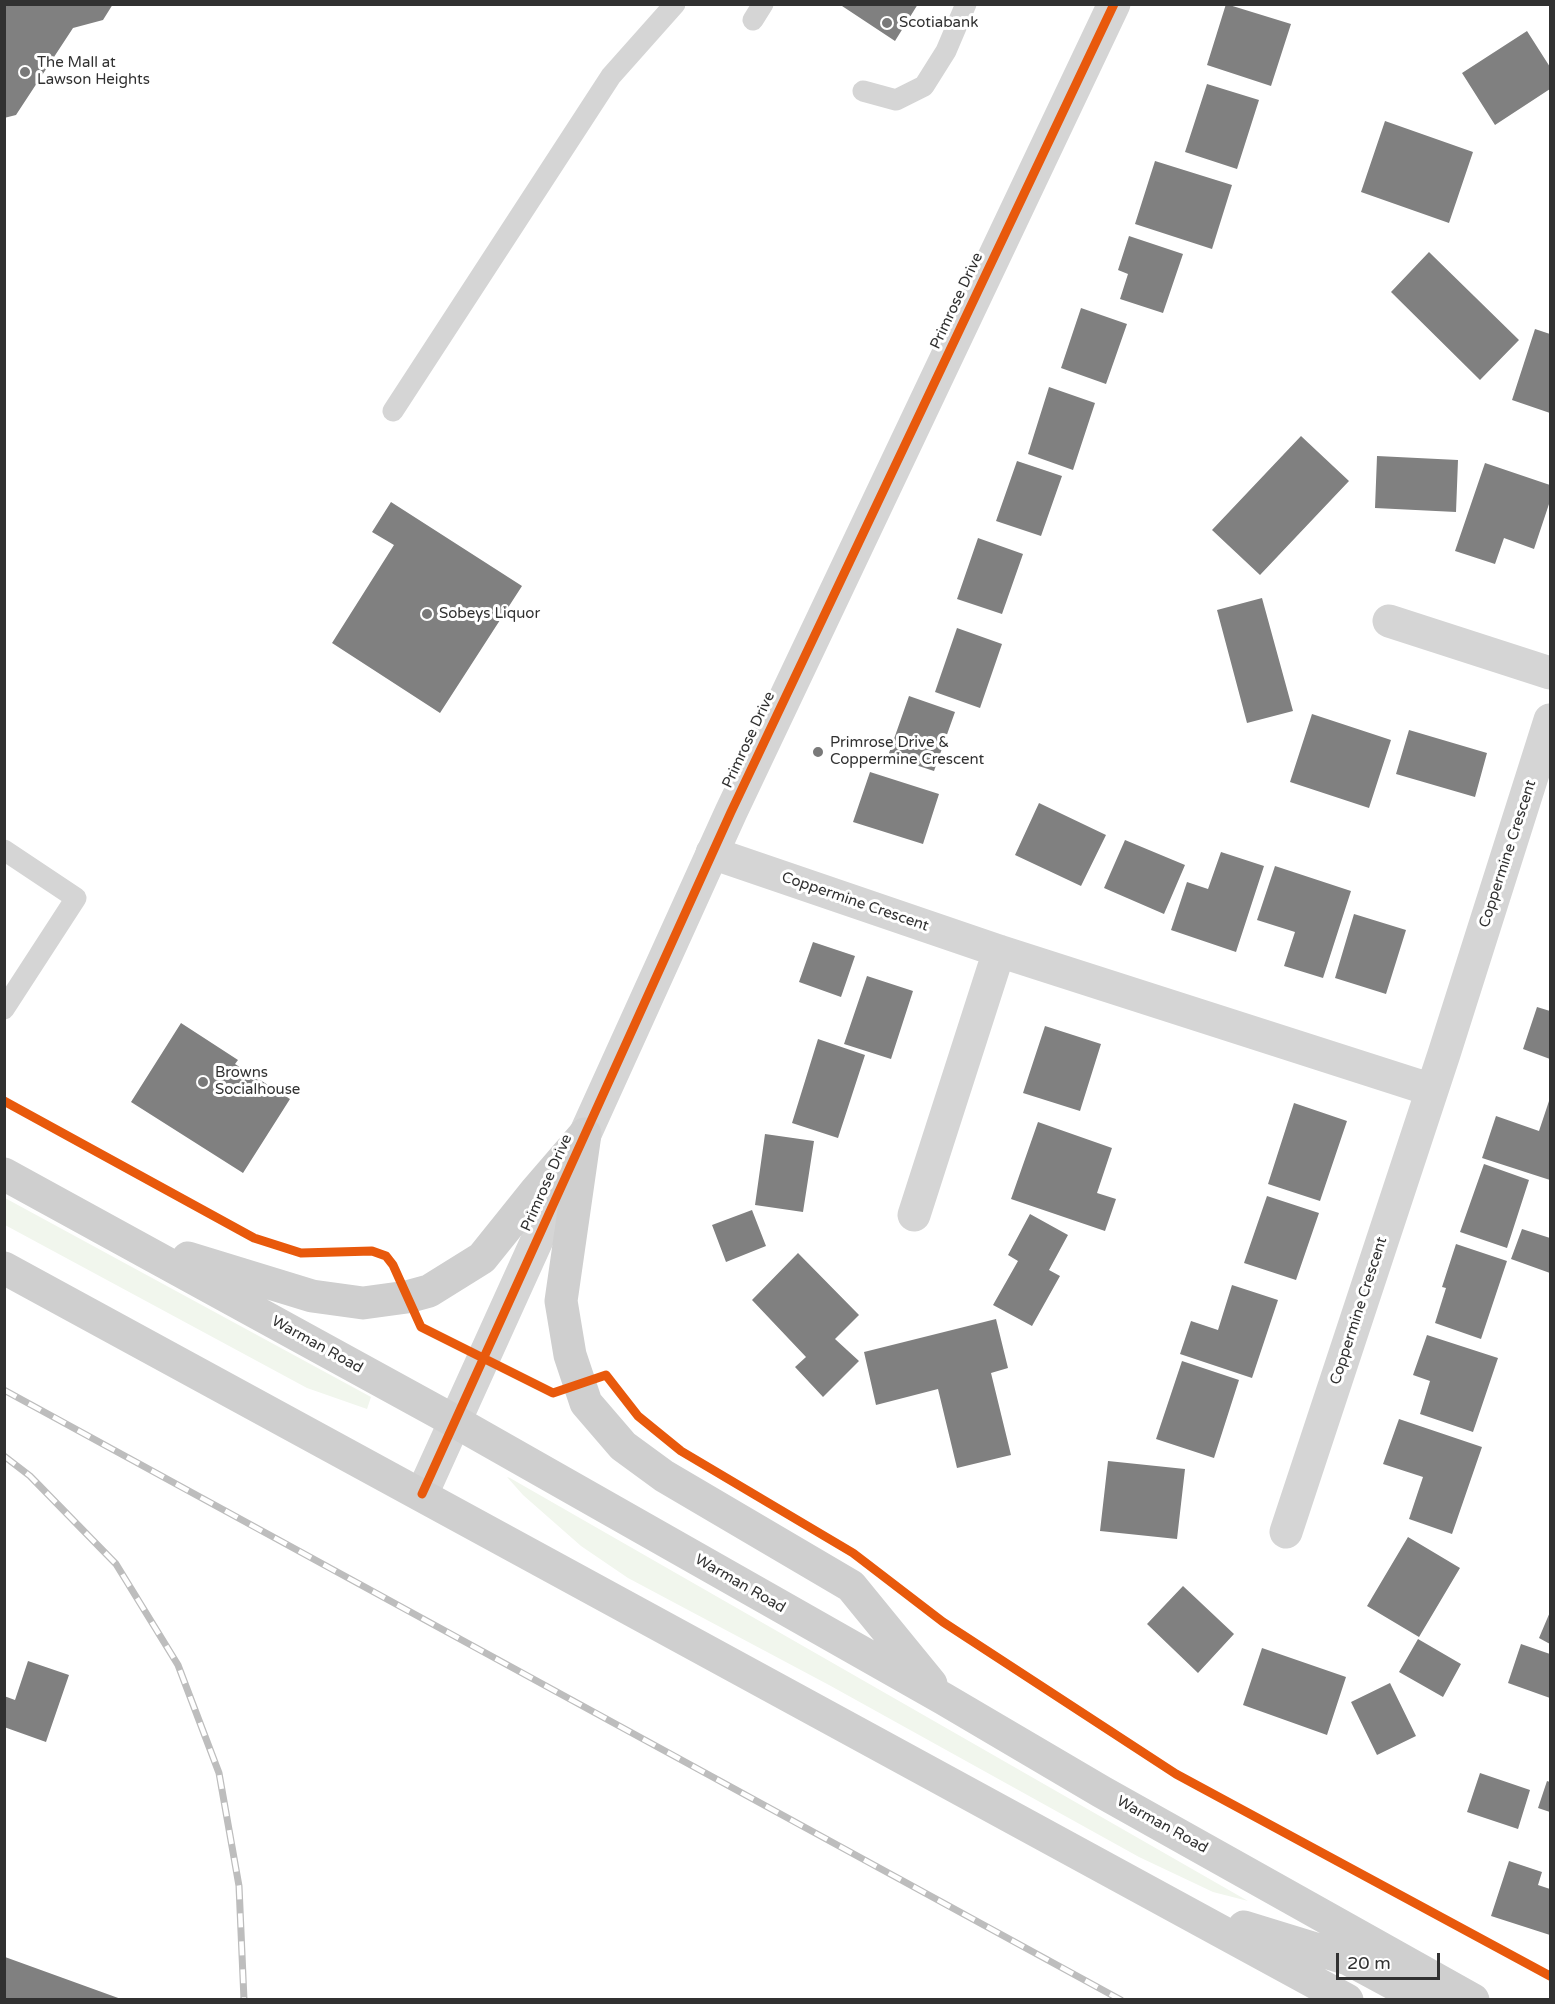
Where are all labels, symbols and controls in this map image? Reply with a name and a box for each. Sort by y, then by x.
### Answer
place label: Scotiabank [899,14,978,32]
marker: Scotiabank [880,16,894,30]
place label: The Mall at Lawson Heights [37,54,150,89]
marker: The Mall at Lawson Heights [18,65,32,79]
street label: Primrose Drive [927,250,987,352]
place label: Sobeys Liquor [439,605,540,623]
marker: Sobeys Liquor [420,607,434,621]
street label: Primrose Drive [719,689,779,791]
place label: Primrose Drive & Coppermine Crescent [830,734,984,769]
marker: Primrose Drive & Coppermine Crescent [811,745,825,759]
street label: Coppermine Crescent [1476,778,1540,930]
street label: Coppermine Crescent [779,868,931,936]
place label: Browns Socialhouse [215,1064,300,1099]
marker: Browns Socialhouse [196,1075,210,1089]
street label: Primrose Drive [518,1132,576,1234]
street label: Coppermine Crescent [1327,1235,1391,1387]
street label: Warman Road [268,1312,366,1378]
street label: Warman Road [691,1551,789,1617]
street label: Warman Road [1113,1792,1211,1858]
scale bar [1339,1941,1442,1979]
text: 20 m [1347,1952,1391,1974]

